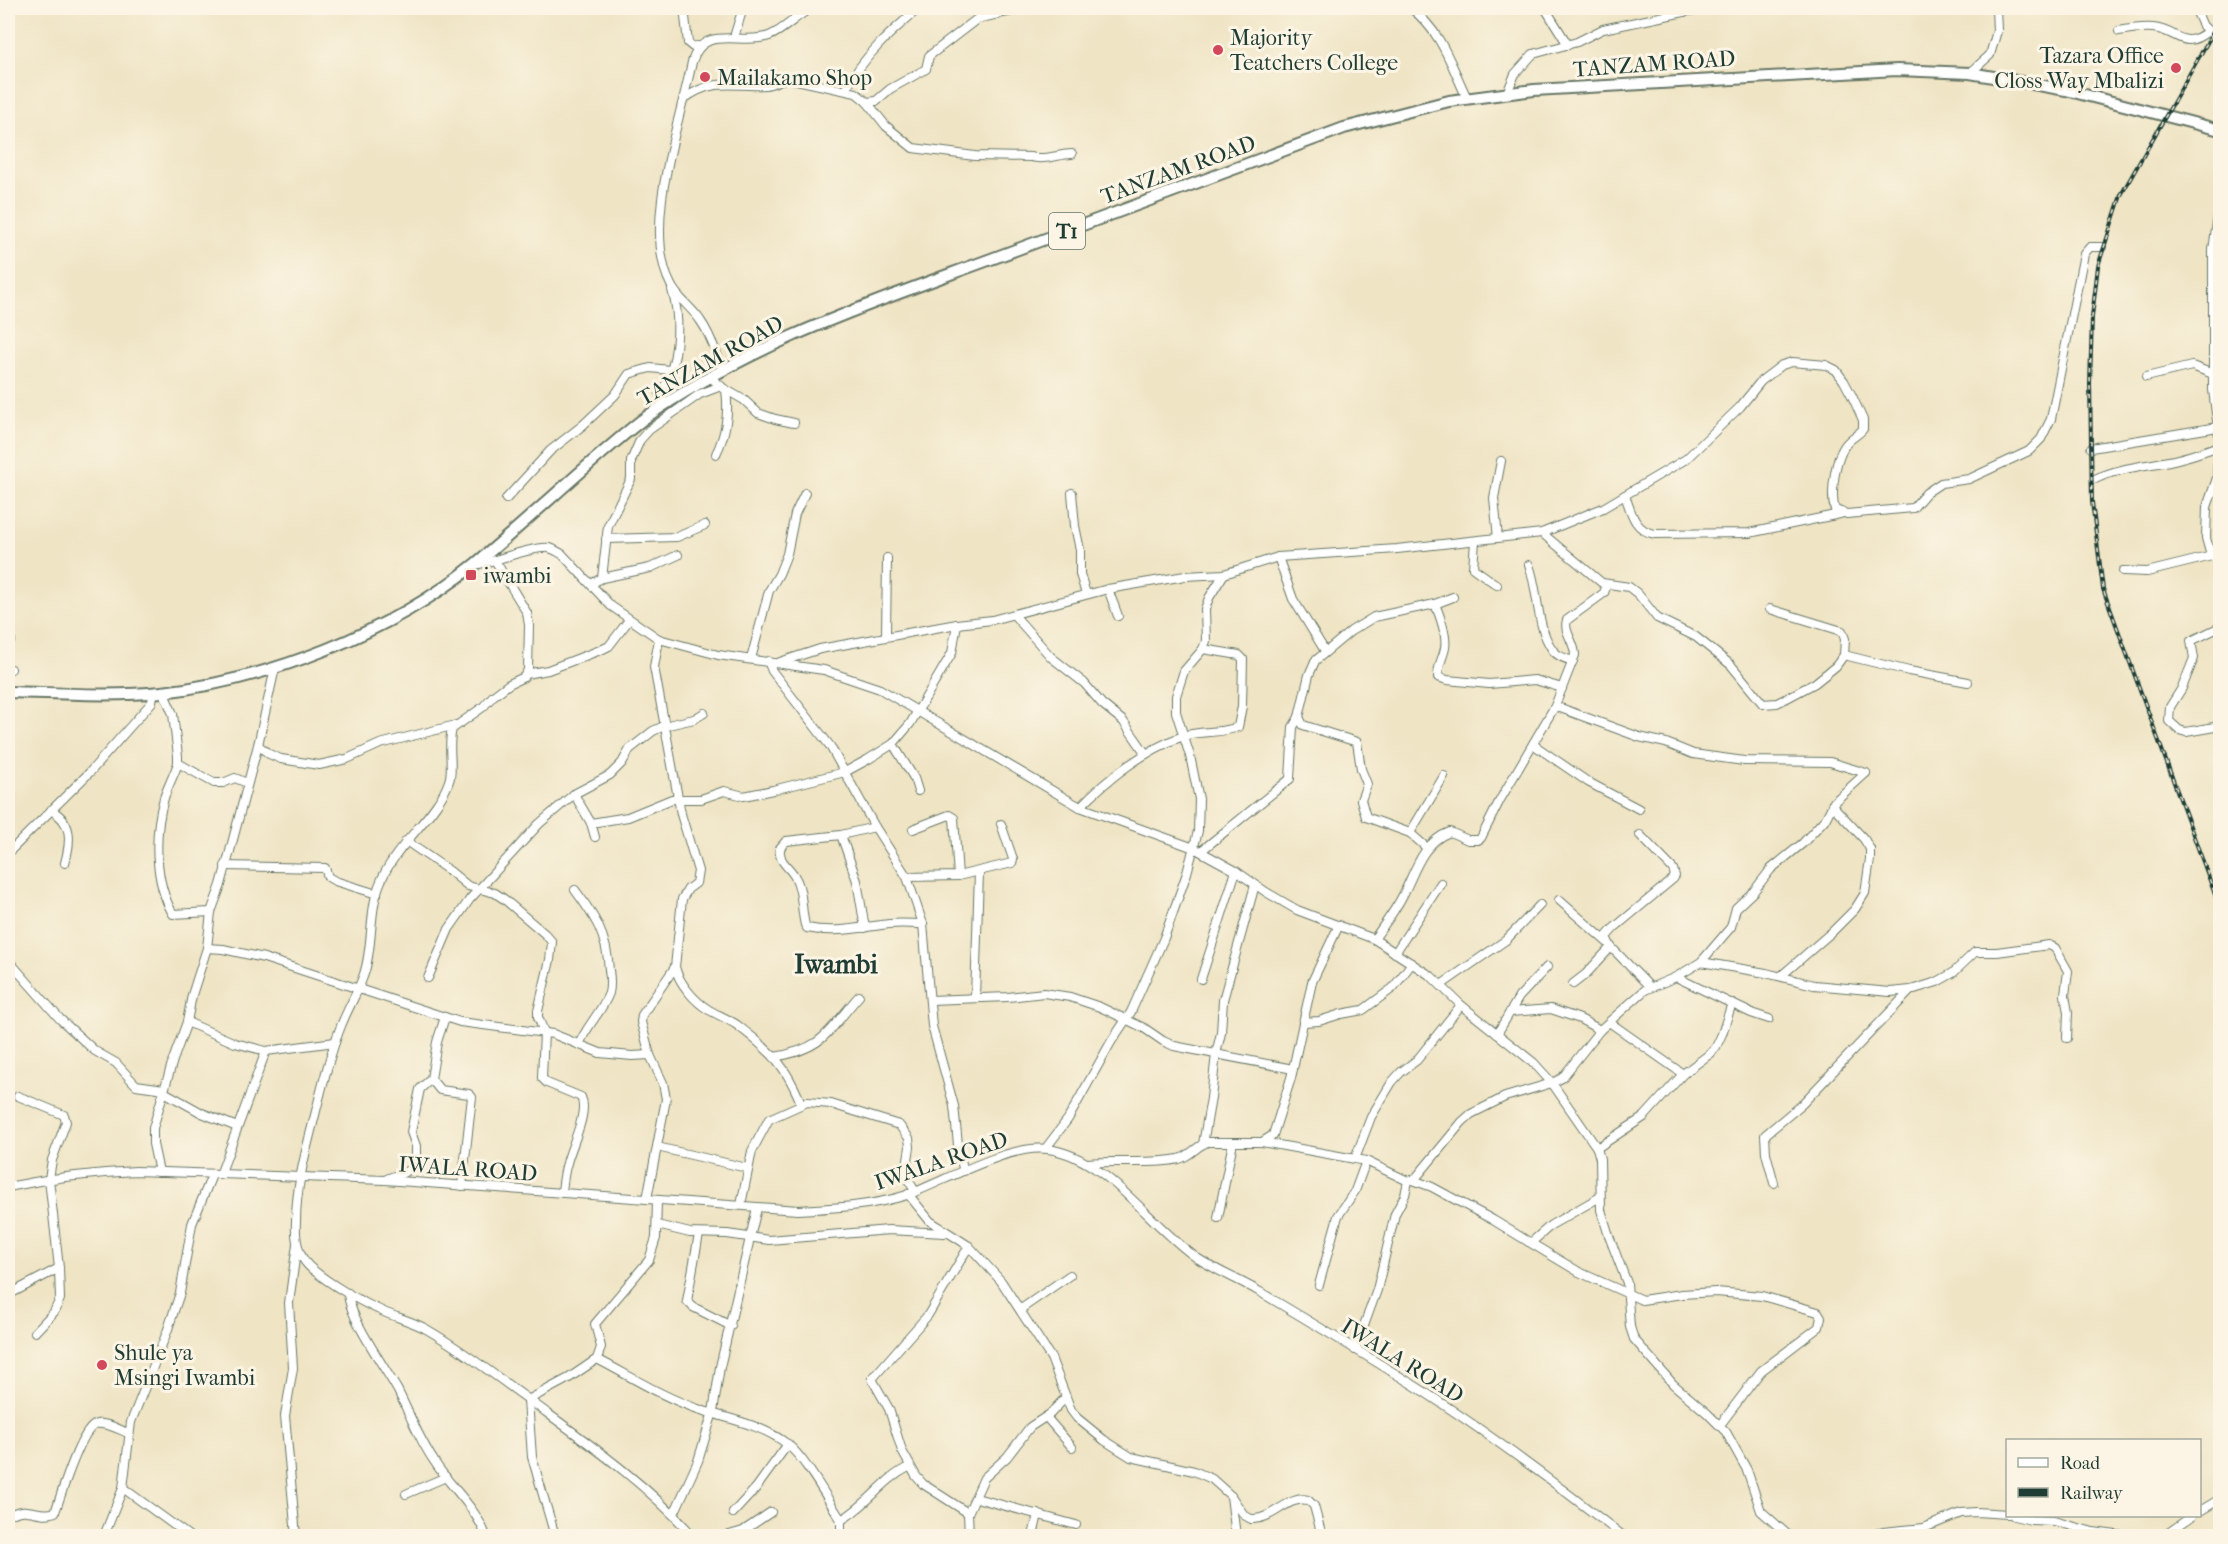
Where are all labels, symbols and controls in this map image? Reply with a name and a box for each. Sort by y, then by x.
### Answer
place label: Majority Teatchers College [1230,25,1398,76]
marker: Majority Teatchers College [1211,43,1225,57]
place label: Tazara Office Closs Way Mbalizi [1994,43,2164,94]
street label: TANZAM ROAD [1572,45,1736,83]
marker: Tazara Office Closs Way Mbalizi [2169,61,2183,75]
place label: Mailakamo Shop [717,65,872,91]
marker: Mailakamo Shop [698,70,712,84]
street label: TANZAM ROAD [1097,130,1259,210]
road number: T1 [1049,213,1085,249]
street label: TANZAM ROAD [633,310,788,412]
place label: iwambi [483,563,552,589]
marker: iwambi [464,568,478,582]
district label: Iwambi [794,949,878,980]
street label: IWALA ROAD [871,1126,1011,1196]
street label: IWALA ROAD [398,1151,538,1187]
street label: IWALA ROAD [1337,1313,1468,1409]
place label: Shule ya Msingi Iwambi [114,1340,256,1391]
marker: Shule ya Msingi Iwambi [95,1358,109,1372]
legend [2006,1439,2201,1517]
text: Road [2060,1453,2100,1474]
text: Railway [2060,1483,2124,1504]

